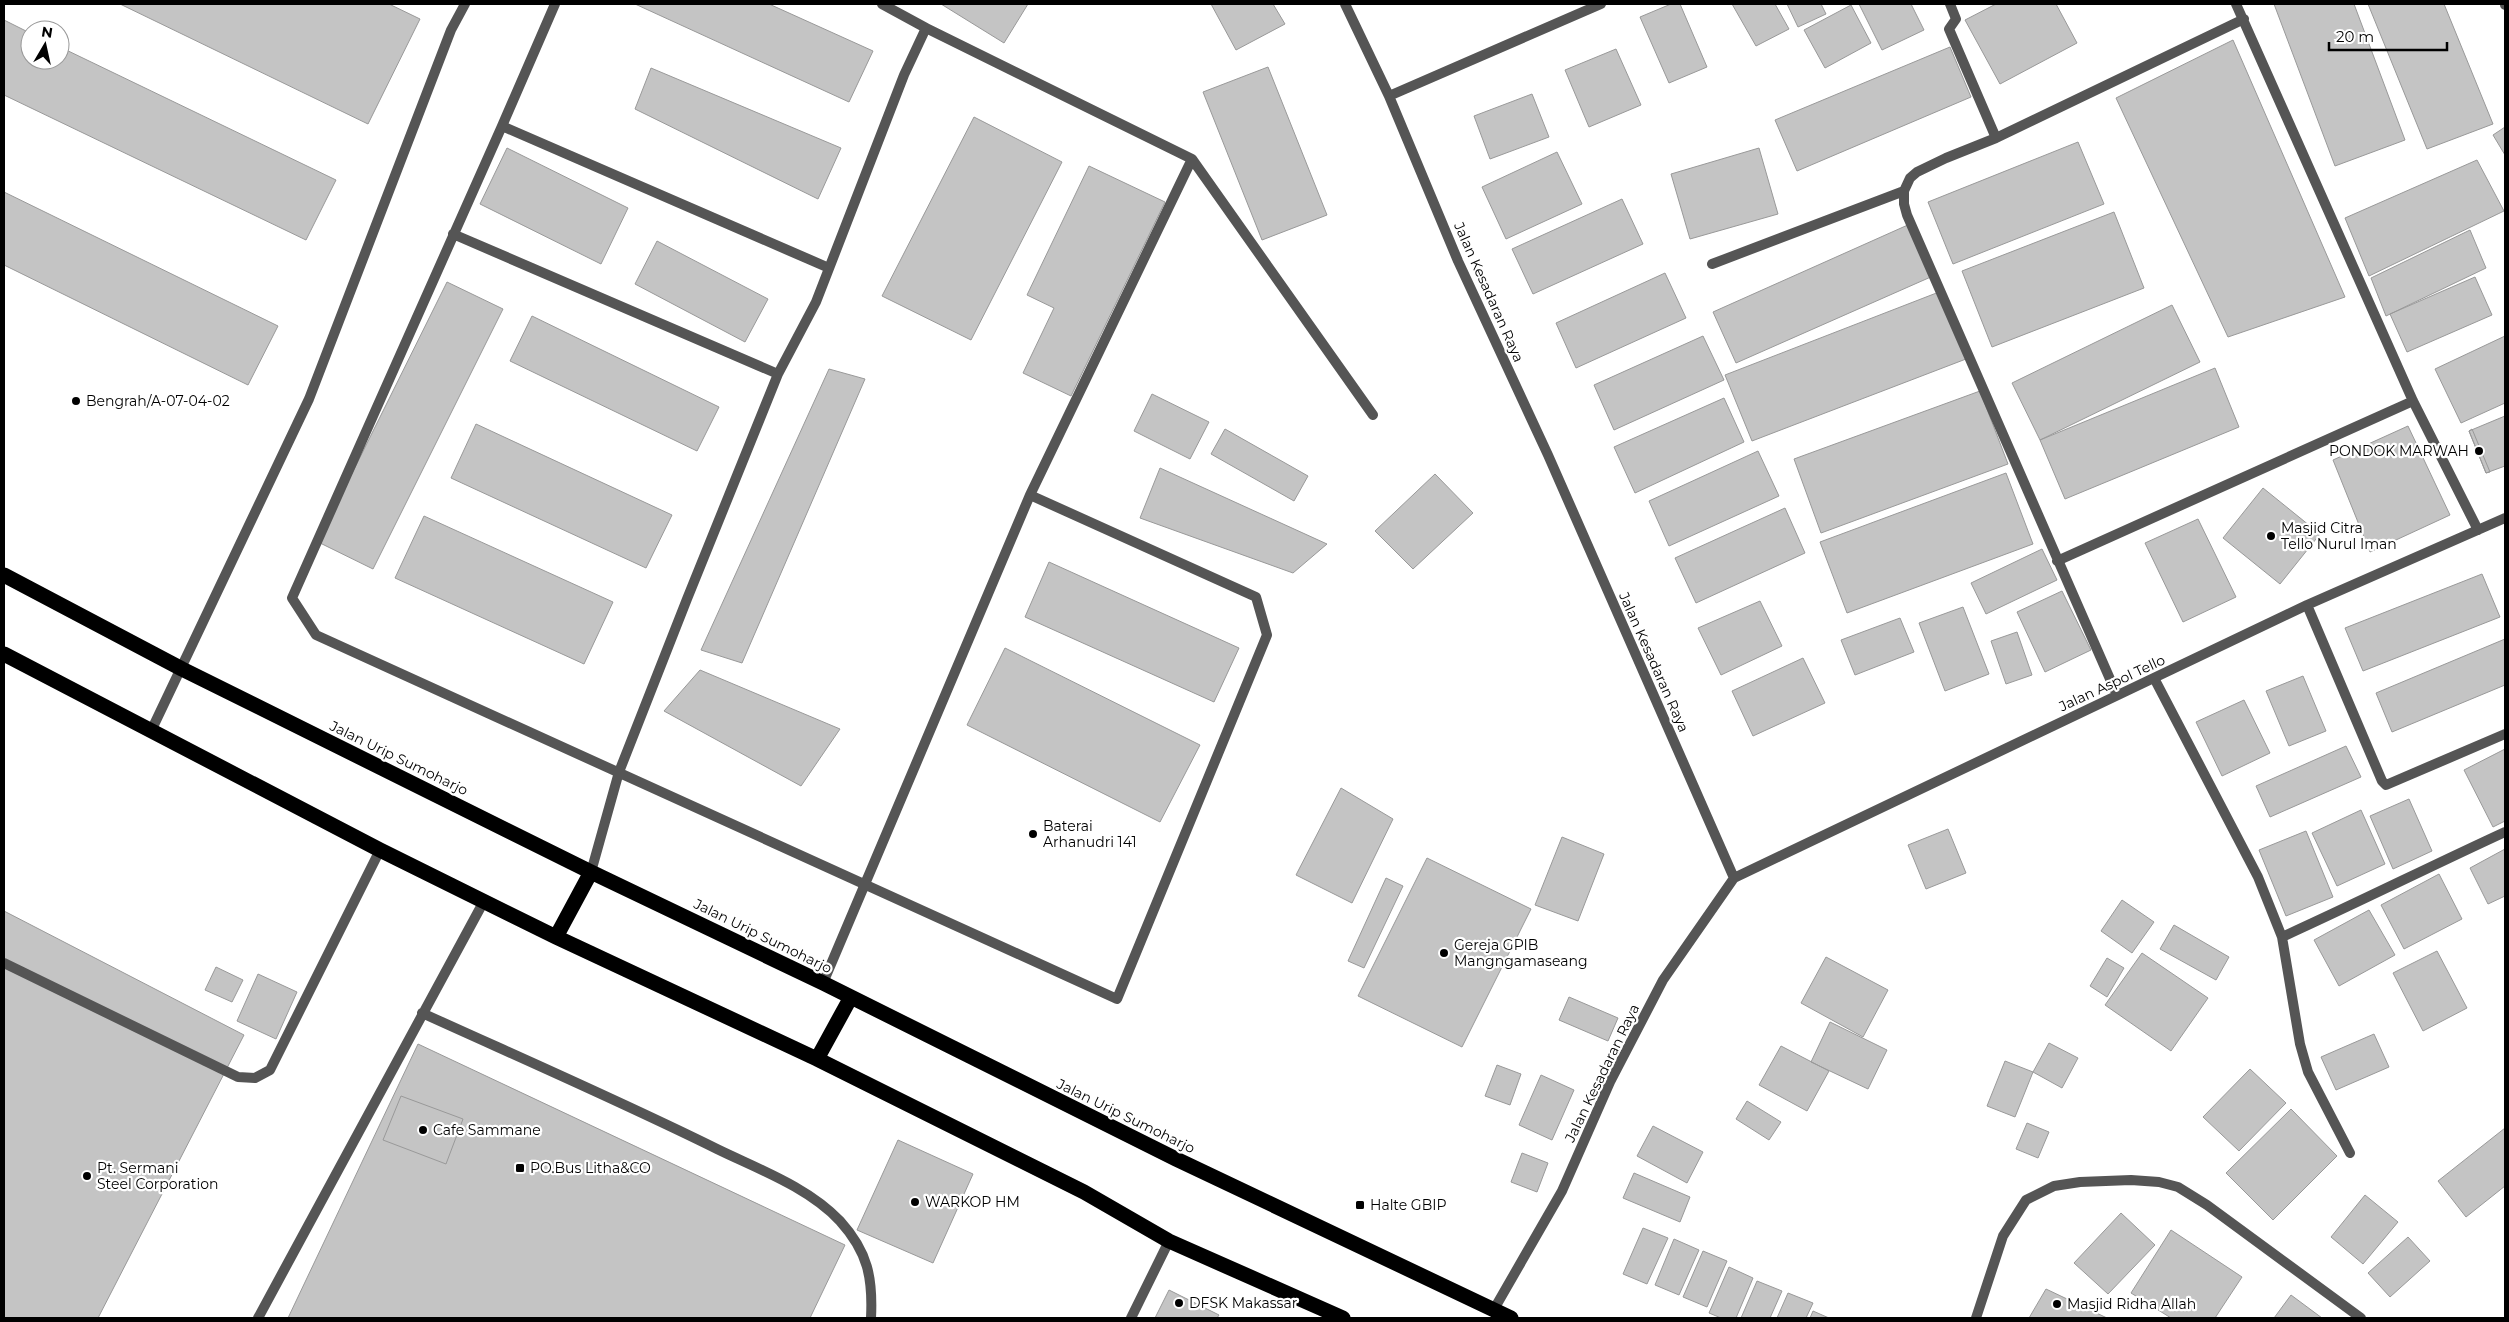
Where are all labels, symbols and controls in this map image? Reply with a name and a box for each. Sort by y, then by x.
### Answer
north arrow [20,20,70,70]
scale bar [2329,20,2446,52]
text: N [40,22,54,42]
text: 20 m [2336,27,2374,46]
street label: Jalan Kesadaran Raya [1450,218,1528,365]
place label: Bengrah/A-07-04-02 [86,392,230,410]
marker: Bengrah/A-07-04-02 [70,395,82,407]
place label: PONDOK MARWAH [2329,442,2469,460]
marker: PONDOK MARWAH [2473,445,2485,457]
place label: Masjid Citra Tello Nurul Iman [2281,519,2397,553]
marker: Masjid Citra Tello Nurul Iman [2265,530,2277,542]
street label: Jalan Kesadaran Raya [1615,588,1693,735]
street label: Jalan Aspol Tello [2055,650,2168,716]
street label: Jalan Urip Sumoharjo [326,716,471,799]
place label: Baterai Arhanudri 141 [1043,817,1137,851]
marker: Baterai Arhanudri 141 [1027,828,1039,840]
street label: Jalan Urip Sumoharjo [690,894,835,977]
place label: Gereja GPIB Mangngamaseang [1454,936,1588,970]
marker: Gereja GPIB Mangngamaseang [1438,947,1450,959]
street label: Jalan Kesadaran Raya [1560,1001,1643,1146]
street label: Jalan Urip Sumoharjo [1053,1074,1198,1157]
place label: Cafe Sammane [433,1121,541,1139]
marker: Cafe Sammane [417,1124,429,1136]
place label: Pt. Sermani Steel Corporation [97,1159,219,1193]
place label: PO.Bus Litha&CO [530,1159,651,1177]
marker: PO.Bus Litha&CO [514,1162,526,1174]
marker: Pt. Sermani Steel Corporation [81,1170,93,1182]
place label: WARKOP HM [925,1193,1020,1211]
marker: WARKOP HM [909,1196,921,1208]
place label: Halte GBIP [1370,1196,1447,1214]
marker: Halte GBIP [1354,1199,1366,1211]
place label: DFSK Makassar [1189,1294,1298,1312]
place label: Masjid Ridha Allah [2067,1295,2196,1313]
marker: DFSK Makassar [1173,1297,1185,1309]
marker: Masjid Ridha Allah [2051,1298,2063,1310]

